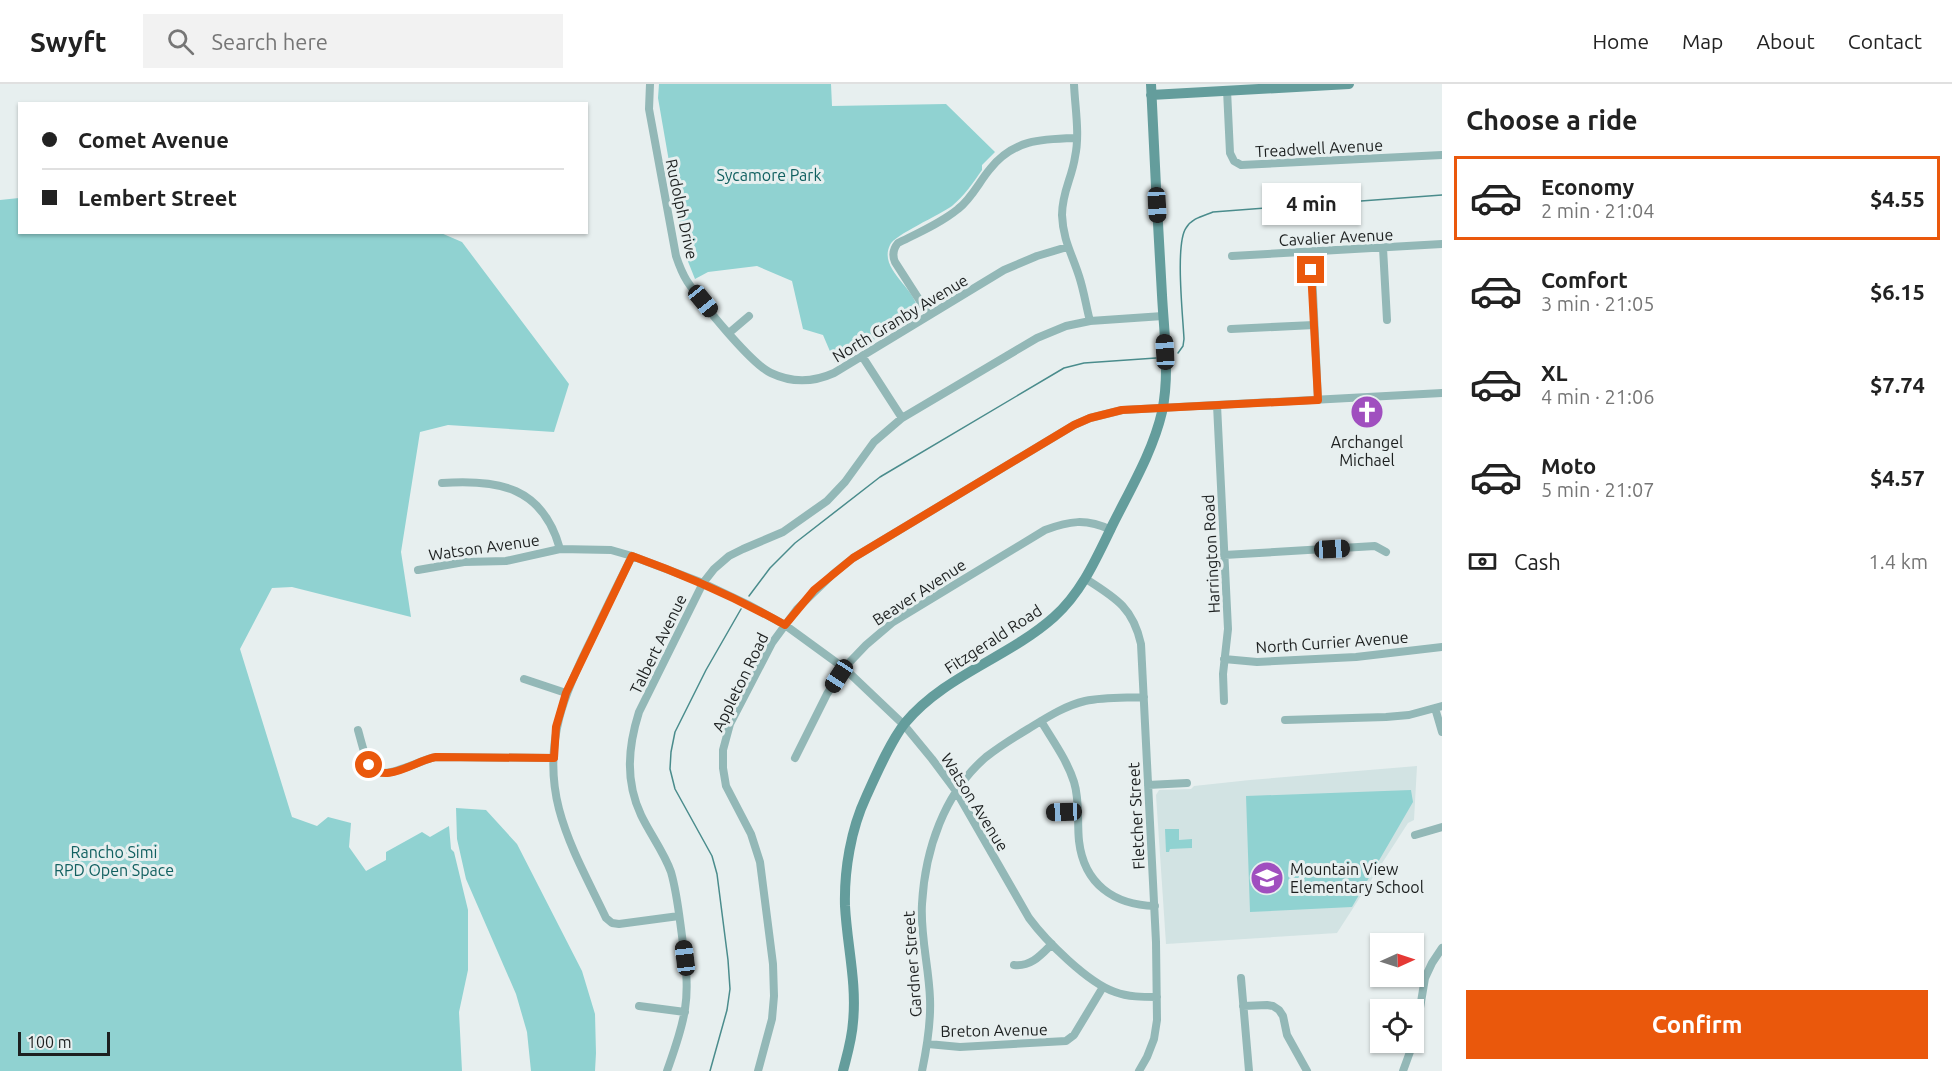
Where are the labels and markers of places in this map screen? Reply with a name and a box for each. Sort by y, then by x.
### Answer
church icon: Archangel Michael [1349,394,1385,430]
place label: Archangel Michael [1331,433,1403,469]
school or university icon: Mountain View Elementary School [1249,860,1285,896]
place label: Mountain View Elementary School [1290,860,1424,896]

